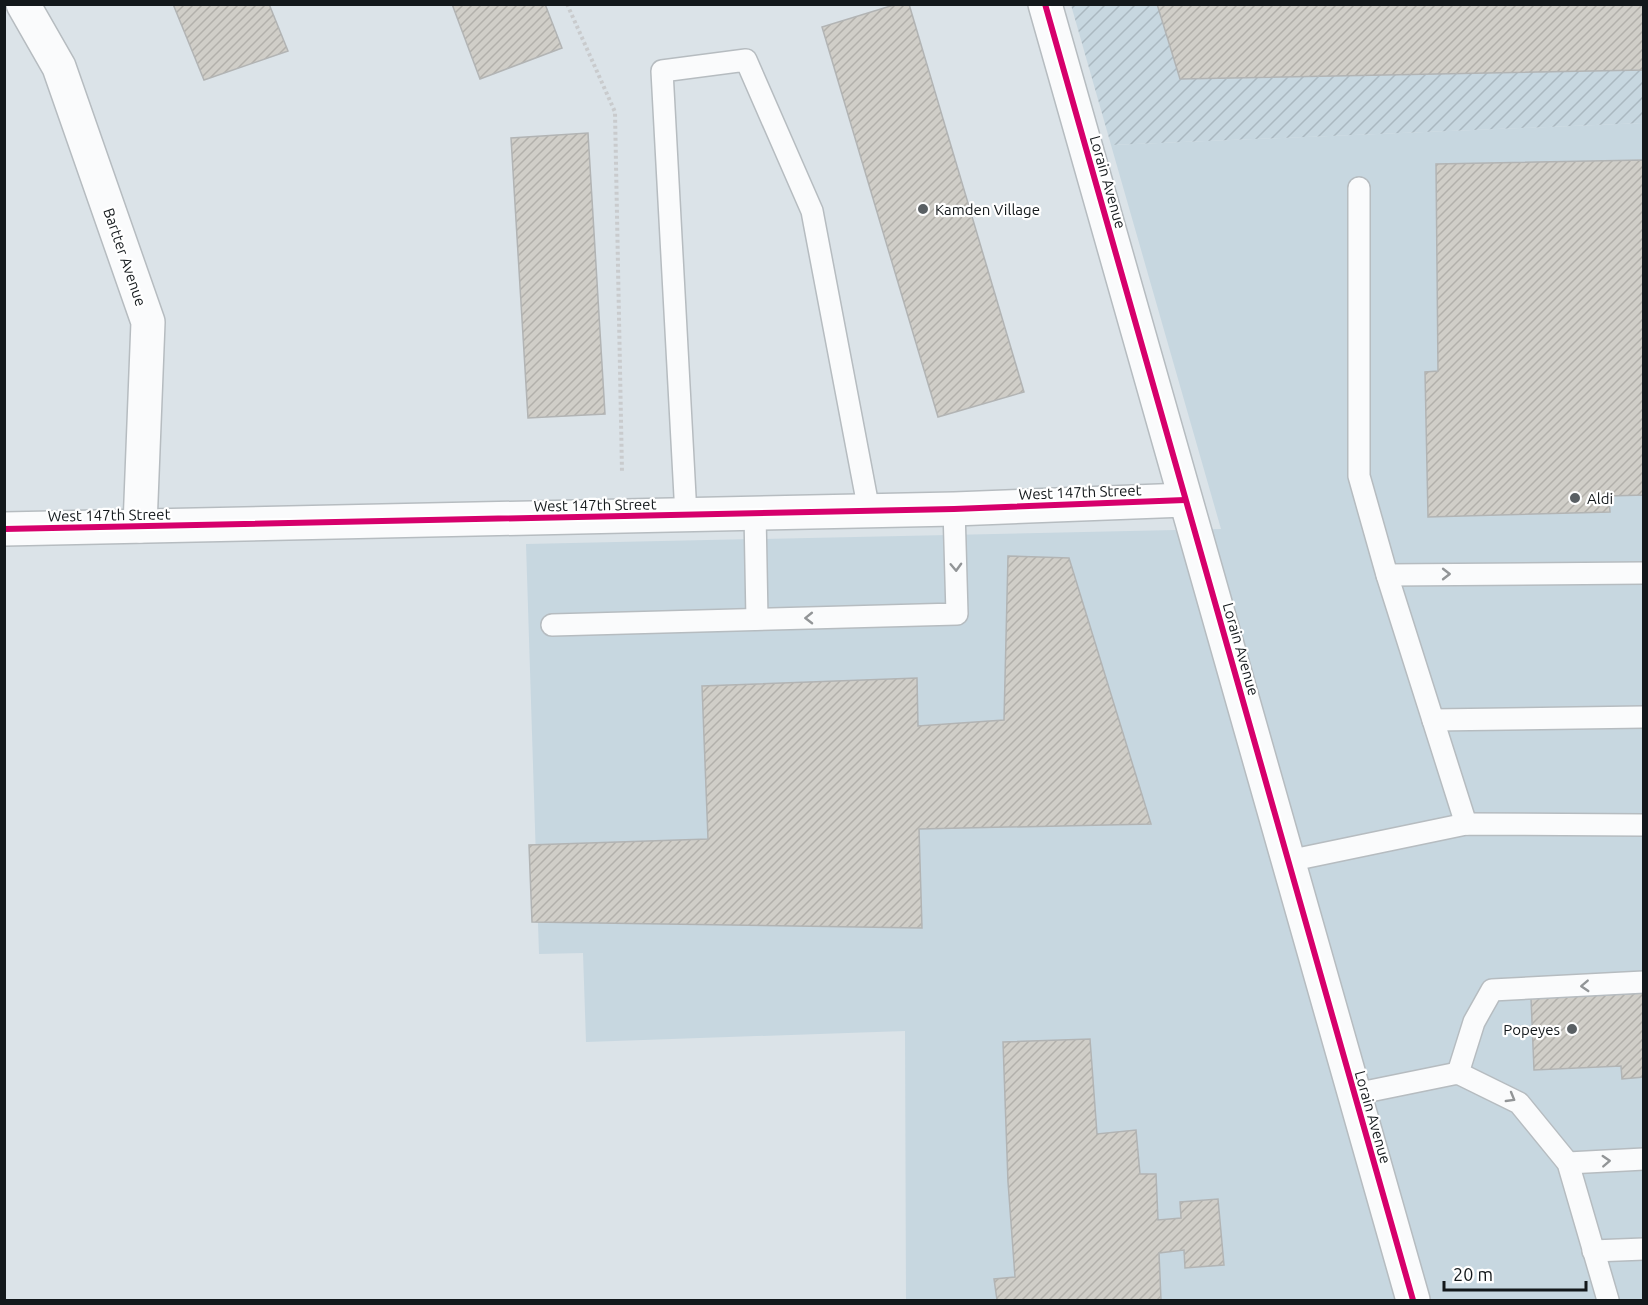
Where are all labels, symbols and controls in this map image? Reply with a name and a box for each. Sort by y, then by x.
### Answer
street label: Lorain Avenue [1087,134,1129,230]
place label: Kamden Village [935,201,1040,218]
marker: Kamden Village [916,202,930,216]
street label: Bartter Avenue [100,206,150,308]
street label: West 147th Street [1018,481,1142,503]
place label: Aldi [1587,490,1613,507]
marker: Aldi [1568,491,1582,505]
street label: West 147th Street [533,495,657,515]
street label: West 147th Street [47,505,171,525]
one-way arrow [949,563,962,572]
one-way arrow [1441,568,1450,580]
street label: Lorain Avenue [1220,601,1262,697]
one-way arrow [804,611,813,624]
one-way arrow [1581,979,1590,992]
place label: Popeyes [1503,1021,1560,1038]
marker: Popeyes [1565,1022,1579,1036]
street label: Lorain Avenue [1352,1069,1394,1165]
one-way arrow [1505,1091,1515,1102]
one-way arrow [1601,1154,1610,1167]
scale bar [1444,1254,1586,1292]
text: 20 m [1453,1264,1493,1284]

